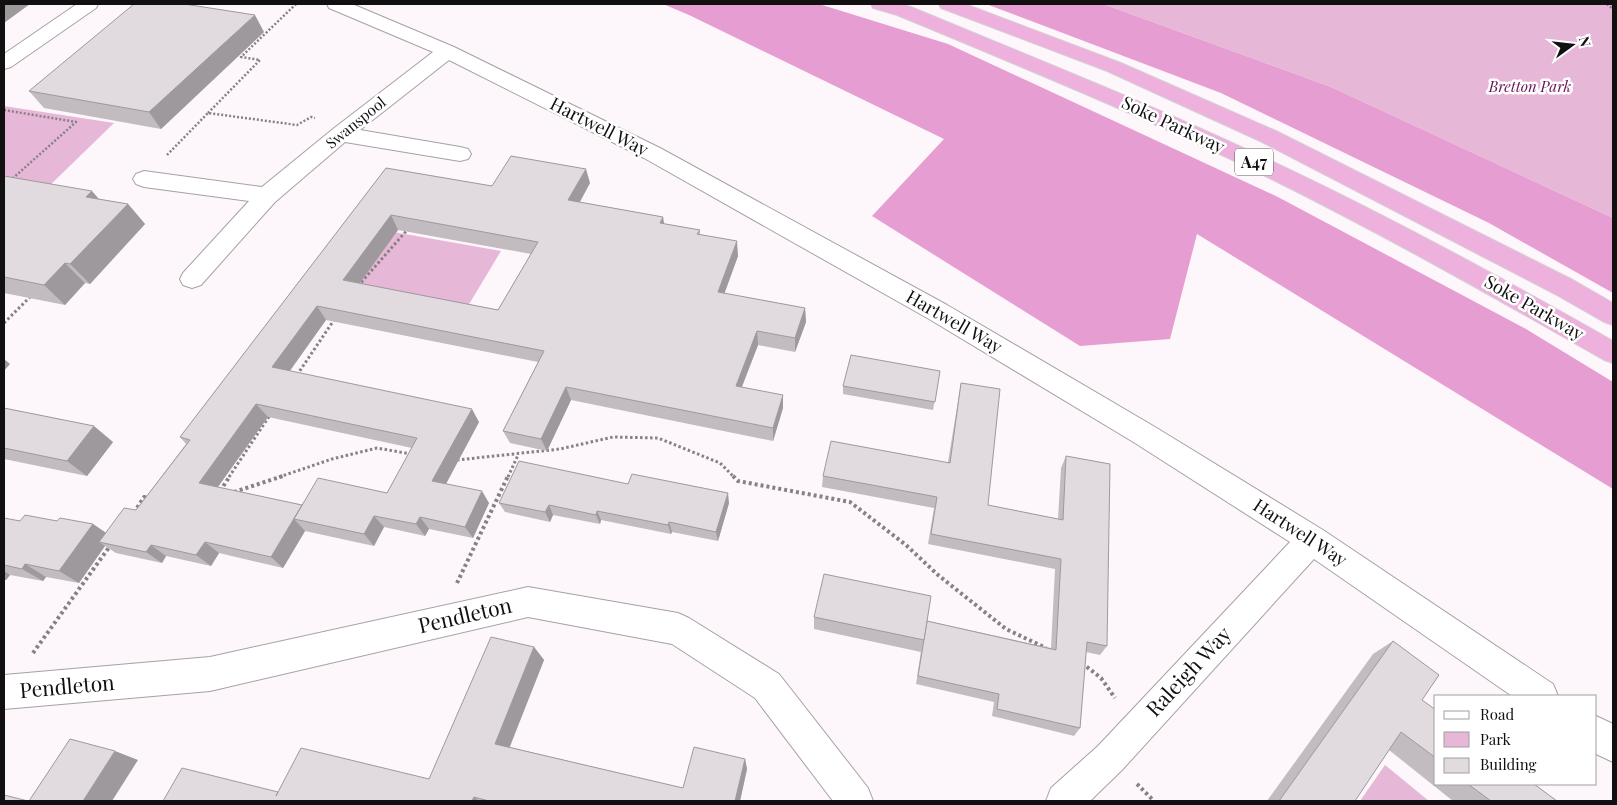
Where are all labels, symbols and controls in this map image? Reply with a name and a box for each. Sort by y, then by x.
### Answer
north arrow [1547,20,1597,70]
text: N [1575,34,1596,49]
park label: Bretton Park [1488,76,1572,96]
street label: Soke Parkway [1118,90,1229,158]
street label: Hartwell Way [546,91,653,161]
street label: Swanspool [321,92,390,153]
road number: A47 [1235,148,1273,176]
street label: Soke Parkway [1480,269,1589,345]
street label: Hartwell Way [902,284,1007,358]
street label: Hartwell Way [1249,493,1352,571]
street label: Pendleton [415,590,515,638]
street label: Raleigh Way [1139,619,1237,722]
street label: Pendleton [18,667,116,703]
legend [1434,695,1597,785]
text: Road [1480,704,1514,724]
text: Park [1480,729,1512,749]
text: Building [1480,754,1537,774]

